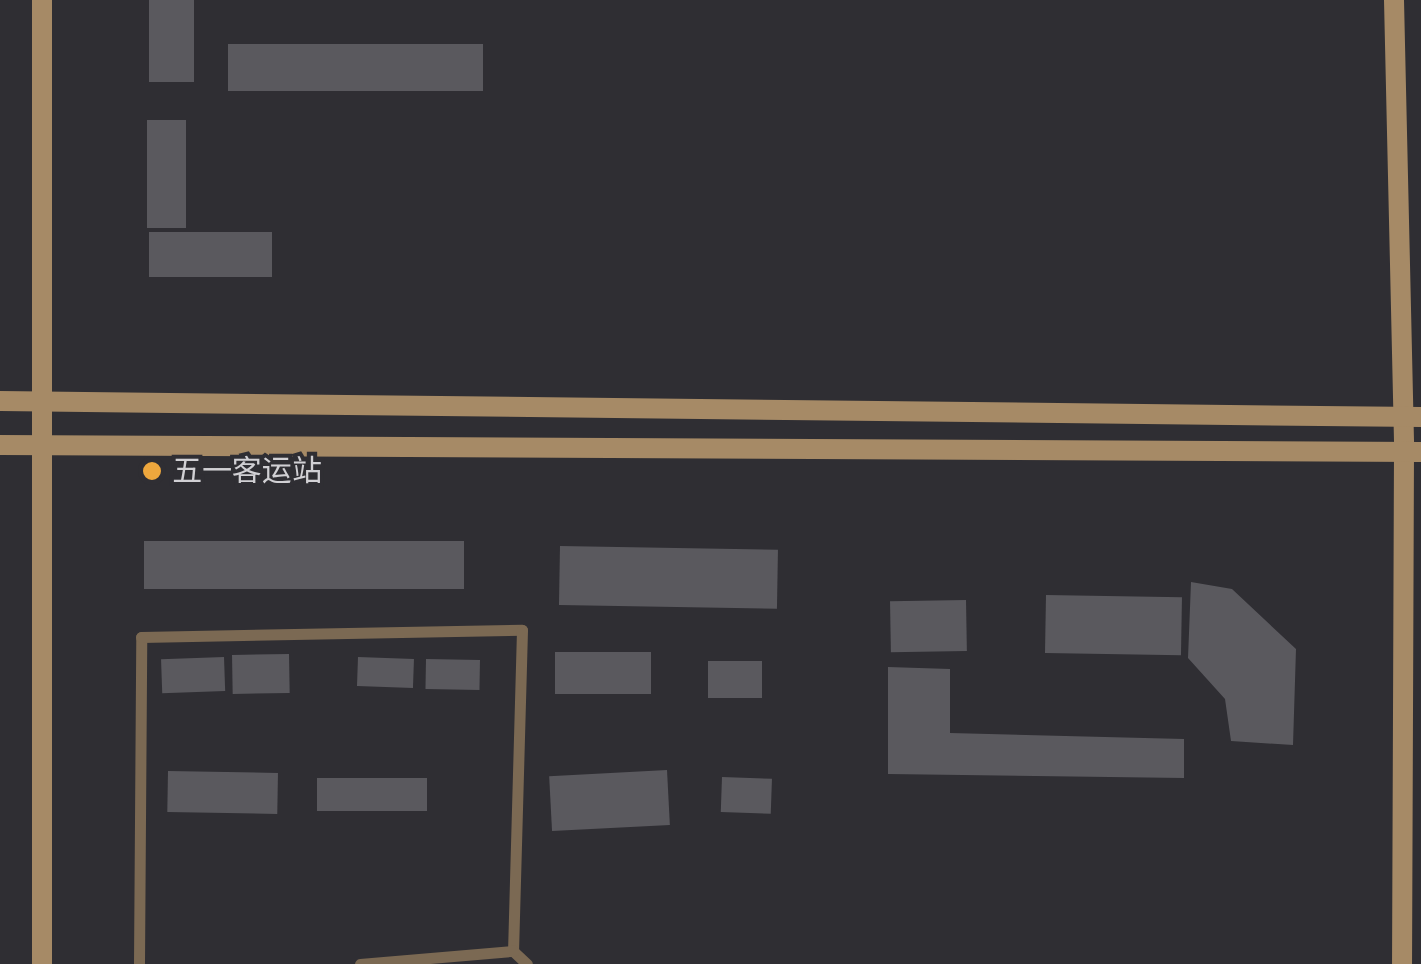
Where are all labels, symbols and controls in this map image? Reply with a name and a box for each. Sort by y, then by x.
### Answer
place label: 五一客运站 [172,453,322,489]
marker: 五一客运站 [141,460,163,482]

